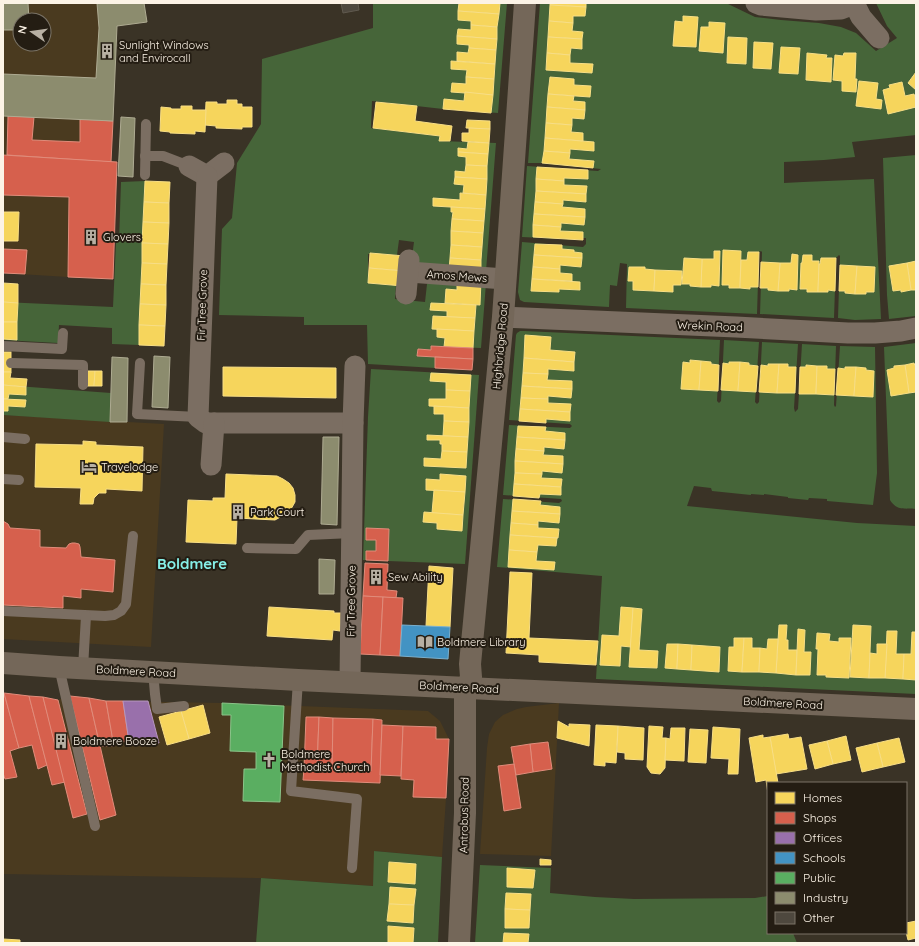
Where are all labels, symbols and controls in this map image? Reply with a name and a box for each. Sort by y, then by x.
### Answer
north arrow [12,12,52,52]
text: N [15,24,30,35]
place label: Sunlight Windows and Envirocall [119,38,209,65]
building icon: Sunlight Windows and Envirocall [98,42,116,60]
building icon: Glovers [82,228,100,246]
place label: Glovers [103,230,141,244]
street label: Amos Mews [426,267,488,285]
street label: Fir Tree Grove [194,269,210,341]
street label: Highbridge Road [489,302,511,390]
street label: Wrekin Road [677,318,743,334]
hotel icon: Travelodge [80,458,98,476]
place label: Travelodge [101,460,158,474]
building icon: Park Court [229,503,247,521]
place label: Park Court [250,505,305,519]
district label: Boldmere [157,554,227,573]
street label: Fir Tree Grove [343,565,359,637]
building icon: Sew Ability [367,568,385,586]
place label: Sew Ability [388,570,443,584]
library icon: Boldmere Library [416,633,434,651]
place label: Boldmere Library [437,635,525,649]
street label: Boldmere Road [96,662,176,680]
street label: Boldmere Road [419,678,499,696]
street label: Boldmere Road [743,694,823,712]
building icon: Boldmere Booze [52,732,70,750]
place label: Boldmere Booze [73,734,157,748]
place label: Boldmere Methodist Church [281,747,369,774]
church icon: Boldmere Methodist Church [260,751,278,769]
street label: Antrobus Road [456,777,472,853]
legend [767,782,907,934]
text: Homes [803,790,843,805]
text: Shops [803,810,837,825]
text: Offices [803,830,842,845]
text: Schools [803,850,846,865]
text: Public [803,870,836,885]
text: Industry [803,890,848,905]
text: Other [803,910,835,925]

